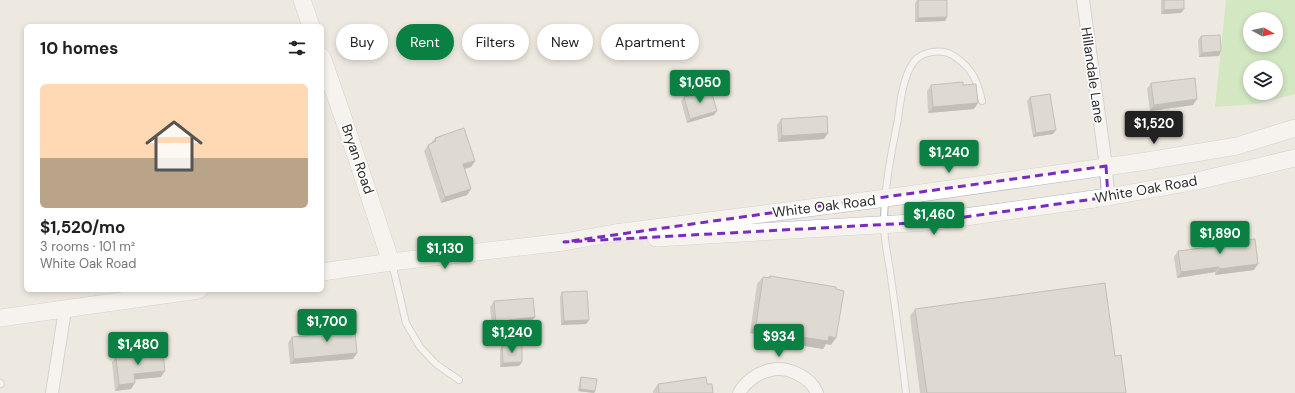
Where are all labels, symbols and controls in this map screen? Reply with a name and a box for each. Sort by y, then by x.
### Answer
north arrow [1243,12,1283,52]
map controls [1243,12,1283,100]
chip: Buy [336,24,388,60]
chip: Rent [396,24,454,60]
chip: Filters [462,24,529,60]
chip: New [537,24,593,60]
chip: Apartment [601,24,699,60]
street label: Hillandale Lane [1077,26,1109,124]
text: 10 homes [40,37,118,59]
icon: filters [286,37,308,59]
button: layers [1243,60,1283,100]
pin: $1,050 [667,70,733,104]
text: $1,050 [679,74,721,91]
icon: home [138,110,210,182]
pin: $1,520 [1121,111,1187,145]
text: $1,520 [1134,115,1174,132]
street label: Bryan Road [338,122,378,196]
pin: $1,240 [916,140,982,174]
text: $1,240 [929,144,969,161]
street label: White Oak Road [1093,171,1199,207]
street label: White Oak Road [771,191,877,221]
pin: $1,460 [901,202,967,236]
text: $1,460 [913,206,955,223]
text: $1,520/mo [40,216,125,238]
pin: $1,890 [1187,221,1253,255]
text: $1,890 [1199,225,1241,242]
pin: $1,130 [412,236,478,270]
text: 3 rooms · 101 m² [40,238,135,255]
text: $1,130 [426,240,464,257]
text: White Oak Road [40,255,136,272]
pin: $1,700 [294,309,360,343]
text: $1,700 [307,313,348,330]
pin: $1,240 [479,320,545,354]
text: $1,240 [492,324,532,341]
pin: $934 [755,324,803,358]
text: $934 [763,328,795,345]
pin: $1,480 [105,332,171,366]
text: $1,480 [117,336,159,353]

